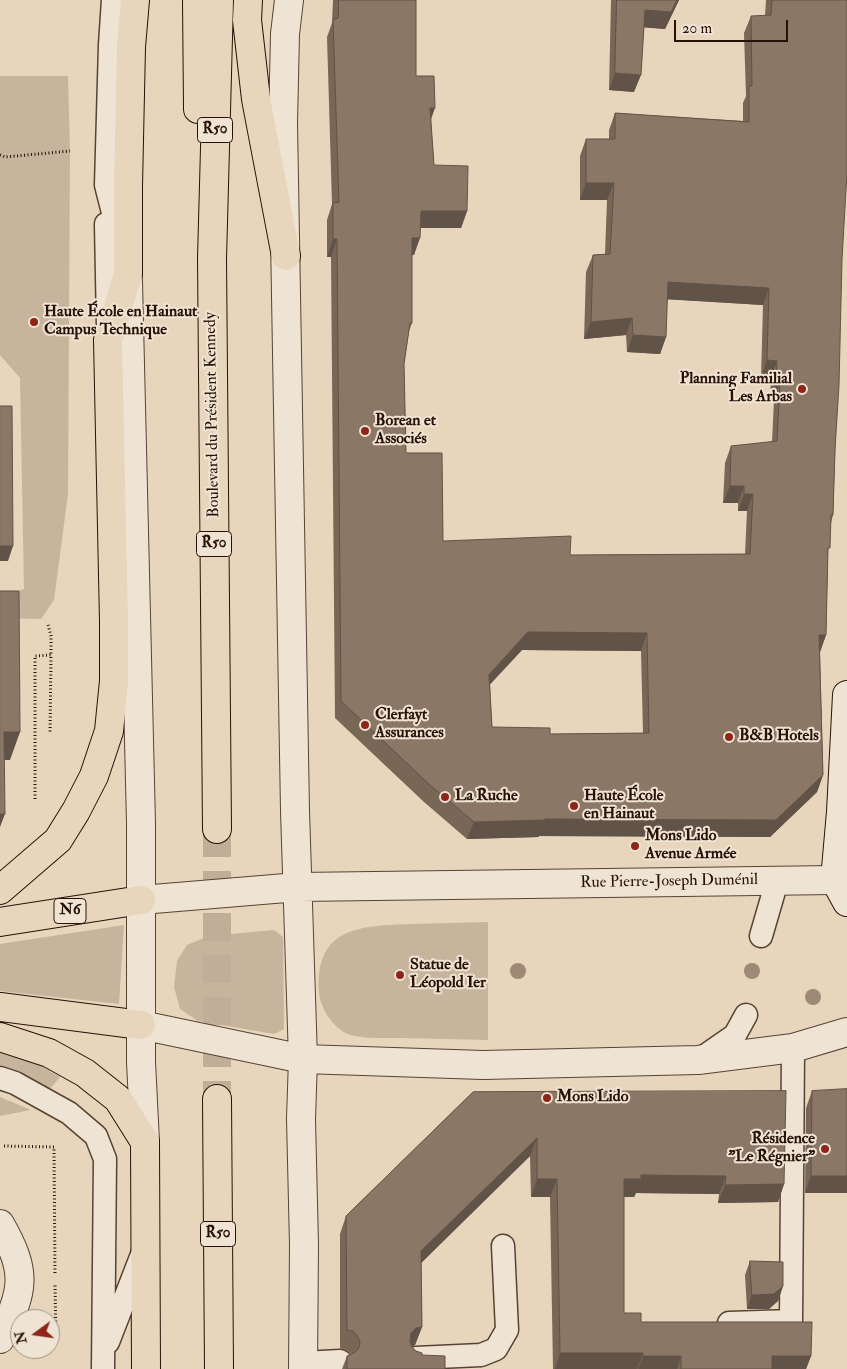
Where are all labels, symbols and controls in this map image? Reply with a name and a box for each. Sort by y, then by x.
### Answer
scale bar [677,10,791,42]
text: 20 m [682,19,712,38]
road number: R50 [198,118,232,142]
place label: Haute École en Hainaut Campus Technique [44,303,197,341]
street label: Boulevard du Président Kennedy [202,312,224,518]
marker: Haute École en Hainaut Campus Technique [28,316,40,328]
place label: Planning Familial Les Arbas [680,370,792,408]
marker: Planning Familial Les Arbas [796,383,808,395]
place label: Borean et Associés [375,412,436,450]
marker: Borean et Associés [359,425,371,437]
road number: R50 [196,532,232,556]
place label: Clerfayt Assurances [375,706,444,744]
marker: Clerfayt Assurances [359,719,371,731]
place label: B&B Hotels [739,727,819,747]
marker: B&B Hotels [723,731,735,743]
place label: La Ruche [455,787,518,807]
place label: Haute École en Hainaut [584,787,663,825]
marker: La Ruche [439,791,451,803]
marker: Haute École en Hainaut [568,800,580,812]
place label: Mons Lido Avenue Armée [645,827,737,865]
marker: Mons Lido Avenue Armée [629,840,641,852]
street label: Rue Pierre-Joseph Duménil [580,871,758,893]
road number: N6 [54,898,86,924]
place label: Statue de Léopold Ier [410,956,486,994]
marker: Statue de Léopold Ier [394,969,406,981]
place label: Mons Lido [557,1088,628,1108]
marker: Mons Lido [541,1092,553,1104]
place label: Résidence "Le Régnier" [728,1130,815,1168]
marker: Résidence "Le Régnier" [819,1143,831,1155]
road number: R50 [200,1222,236,1246]
north arrow [10,1309,60,1359]
text: N [11,1329,31,1346]

